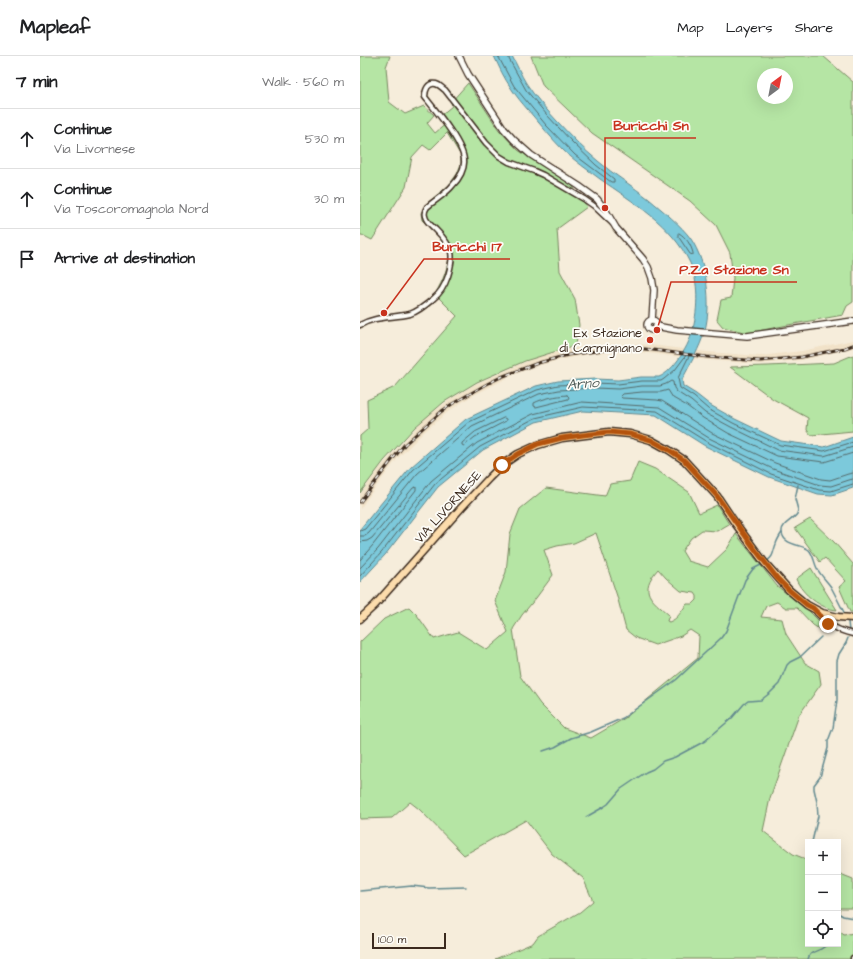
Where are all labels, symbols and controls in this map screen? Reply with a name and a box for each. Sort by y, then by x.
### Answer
text: Mapleaf [20,14,90,41]
text: Map [677,18,704,38]
text: Layers [726,18,773,38]
text: Share [795,18,833,38]
north arrow [757,68,793,104]
text: 7 min [16,70,58,94]
text: Walk · 560 m [262,73,344,91]
callout: Buricchi Sn [605,112,696,138]
text: Buricchi Sn [613,116,689,136]
text: Continue [54,119,112,140]
icon: ahead [16,128,38,150]
text: 530 m [305,130,344,148]
text: Via Livornese [54,140,135,158]
text: Continue [54,179,112,200]
icon: ahead [16,188,38,210]
text: 30 m [314,190,344,208]
text: Via Toscoromagnola Nord [54,200,208,218]
callout: Buricchi 17 [424,233,510,259]
text: Buricchi 17 [432,237,502,257]
icon: arrive [16,248,38,270]
text: Arrive at destination [54,248,195,269]
callout: P.Za Stazione Sn [671,256,797,282]
text: P.Za Stazione Sn [679,260,789,280]
place label: Ex Stazione di Carmignano [559,324,643,358]
marker: Ex Stazione di Carmignano [645,335,655,345]
water label: Arno [567,373,601,395]
route start [493,456,511,474]
street label: VIA LIVORNESE [410,466,486,547]
route end [819,615,837,633]
map controls [805,839,841,947]
button: + [805,839,841,875]
button: − [805,875,841,911]
button: locate [805,911,841,947]
scale bar [372,931,446,950]
text: 100 m [378,932,406,947]

